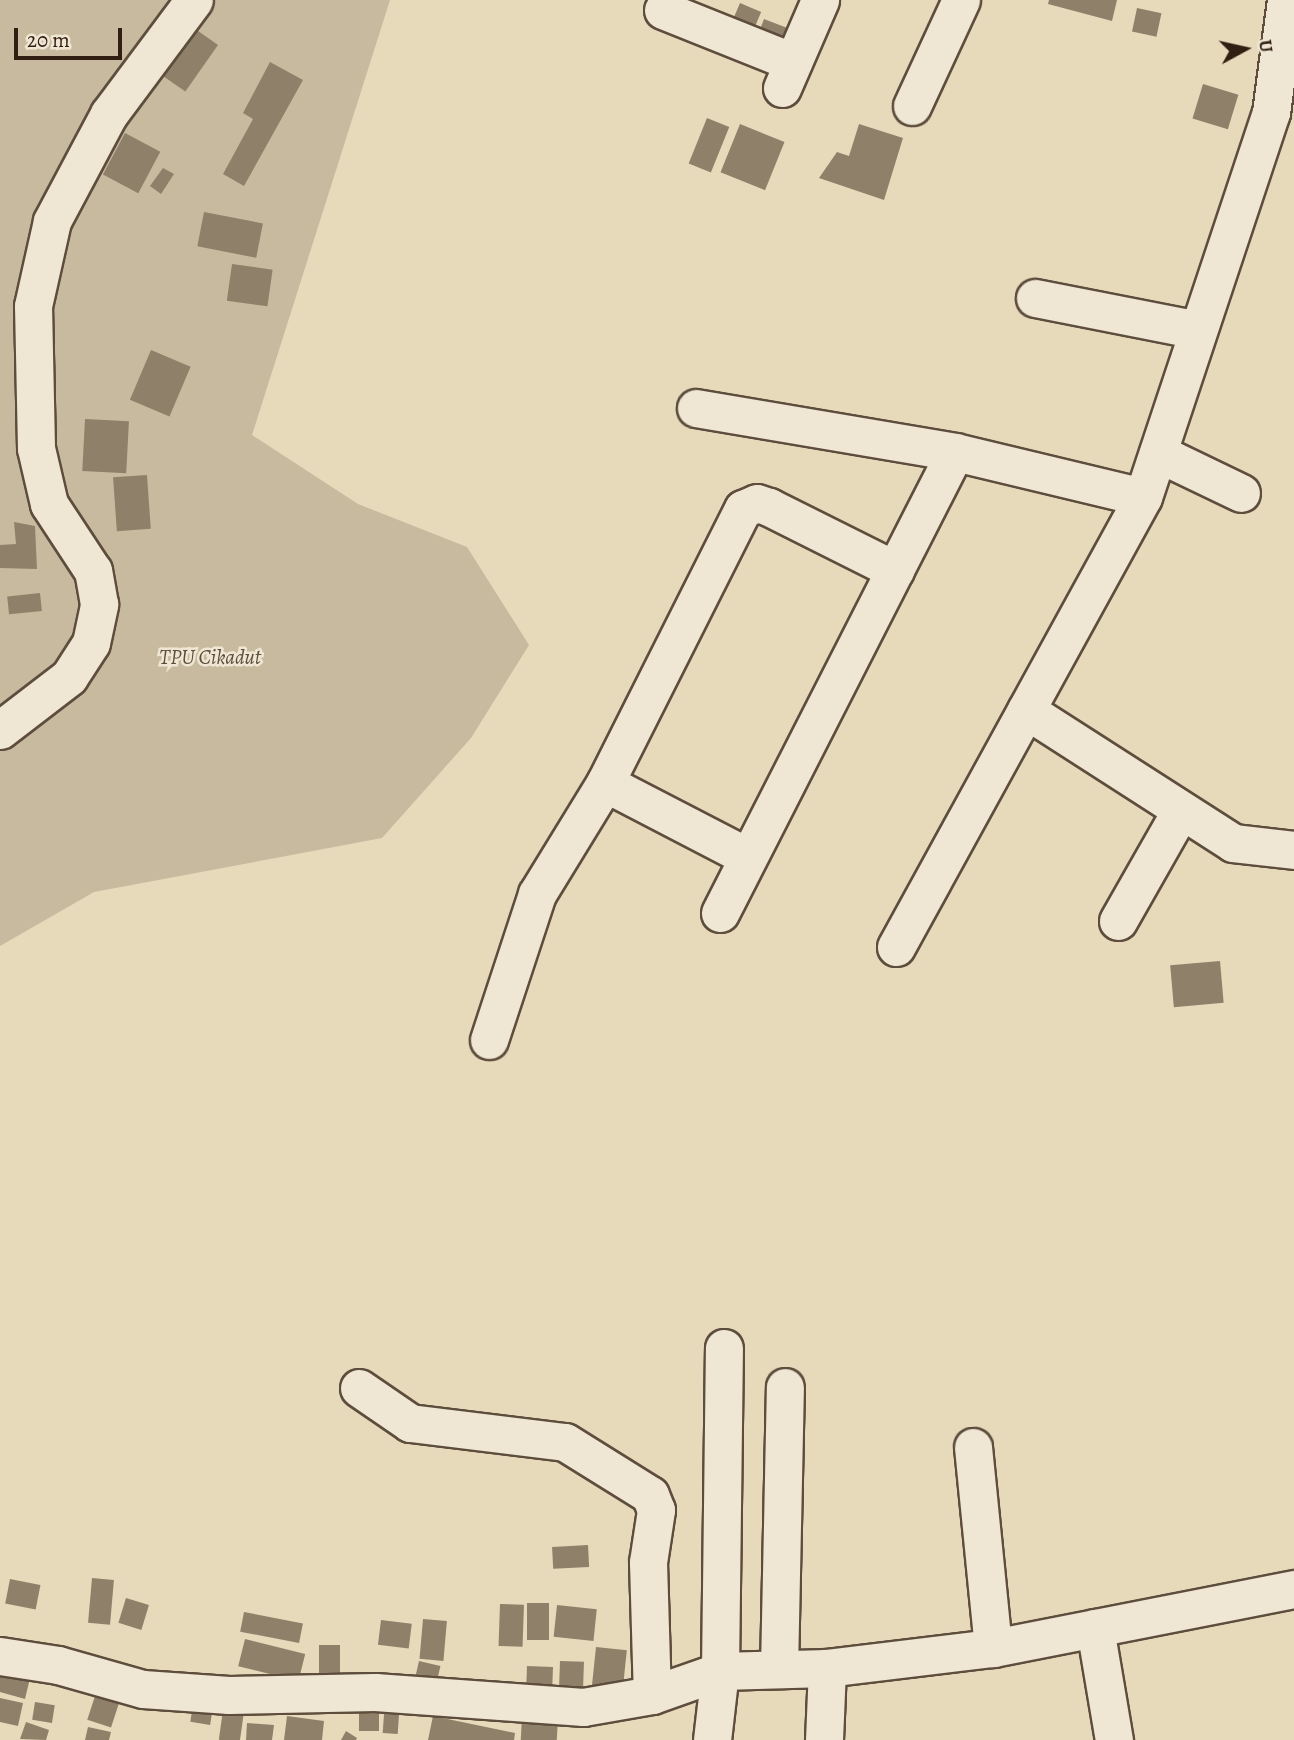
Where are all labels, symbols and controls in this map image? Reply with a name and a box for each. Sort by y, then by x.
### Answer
scale bar [18,14,126,58]
north arrow [1210,14,1280,84]
text: 20 m [27,26,70,54]
text: U [1252,38,1280,54]
park label: TPU Cikadut [159,644,261,670]

